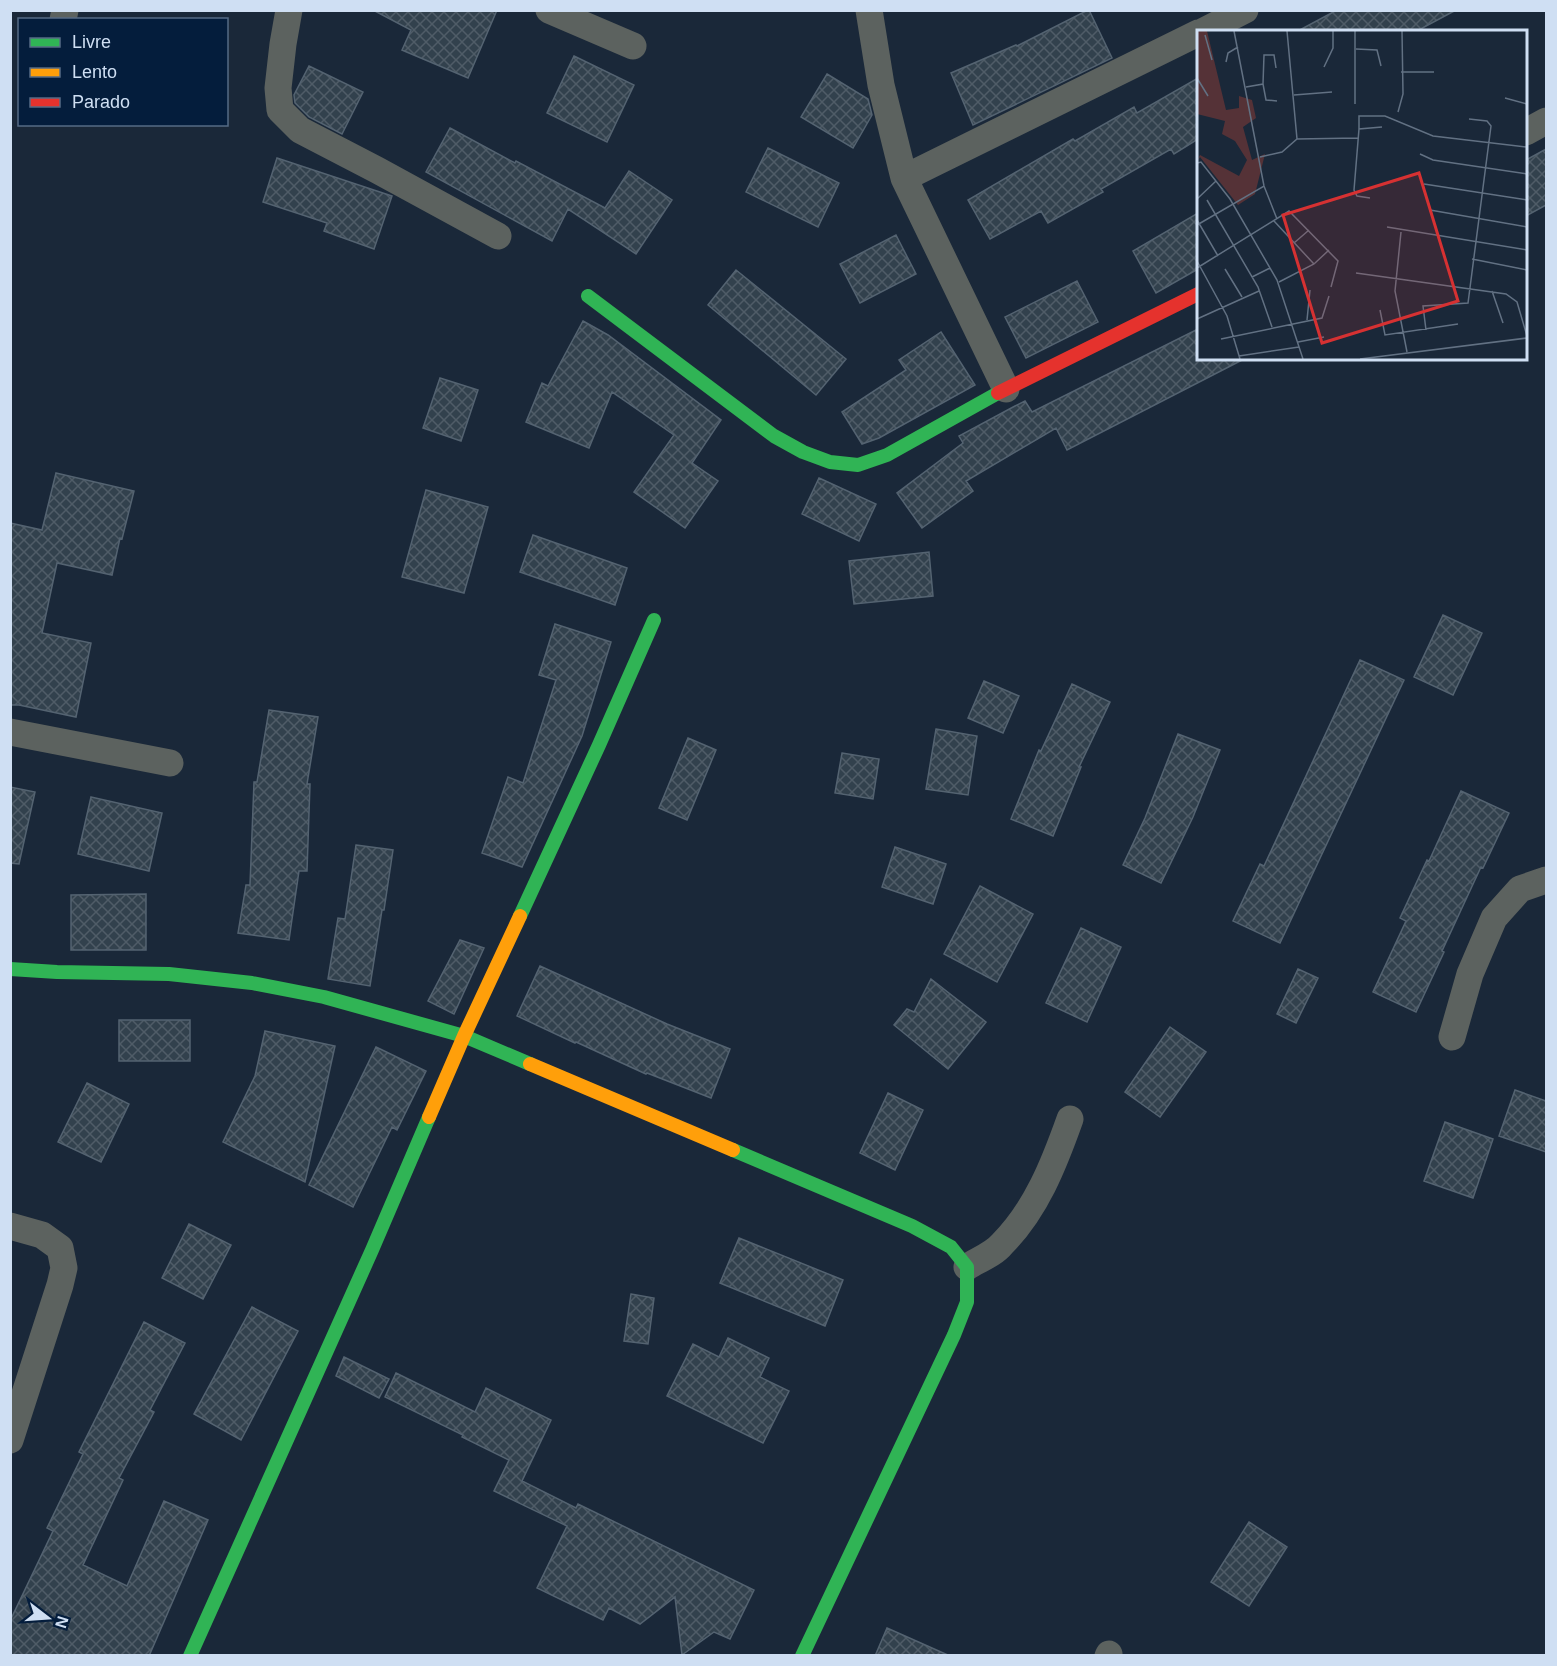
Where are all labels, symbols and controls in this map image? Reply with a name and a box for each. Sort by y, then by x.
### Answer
legend [18,18,228,126]
inset map [1197,30,1527,360]
text: Livre [72,32,111,52]
text: Lento [72,62,117,82]
text: Parado [72,92,130,112]
north arrow [18,1588,78,1648]
text: N [52,1614,72,1630]

